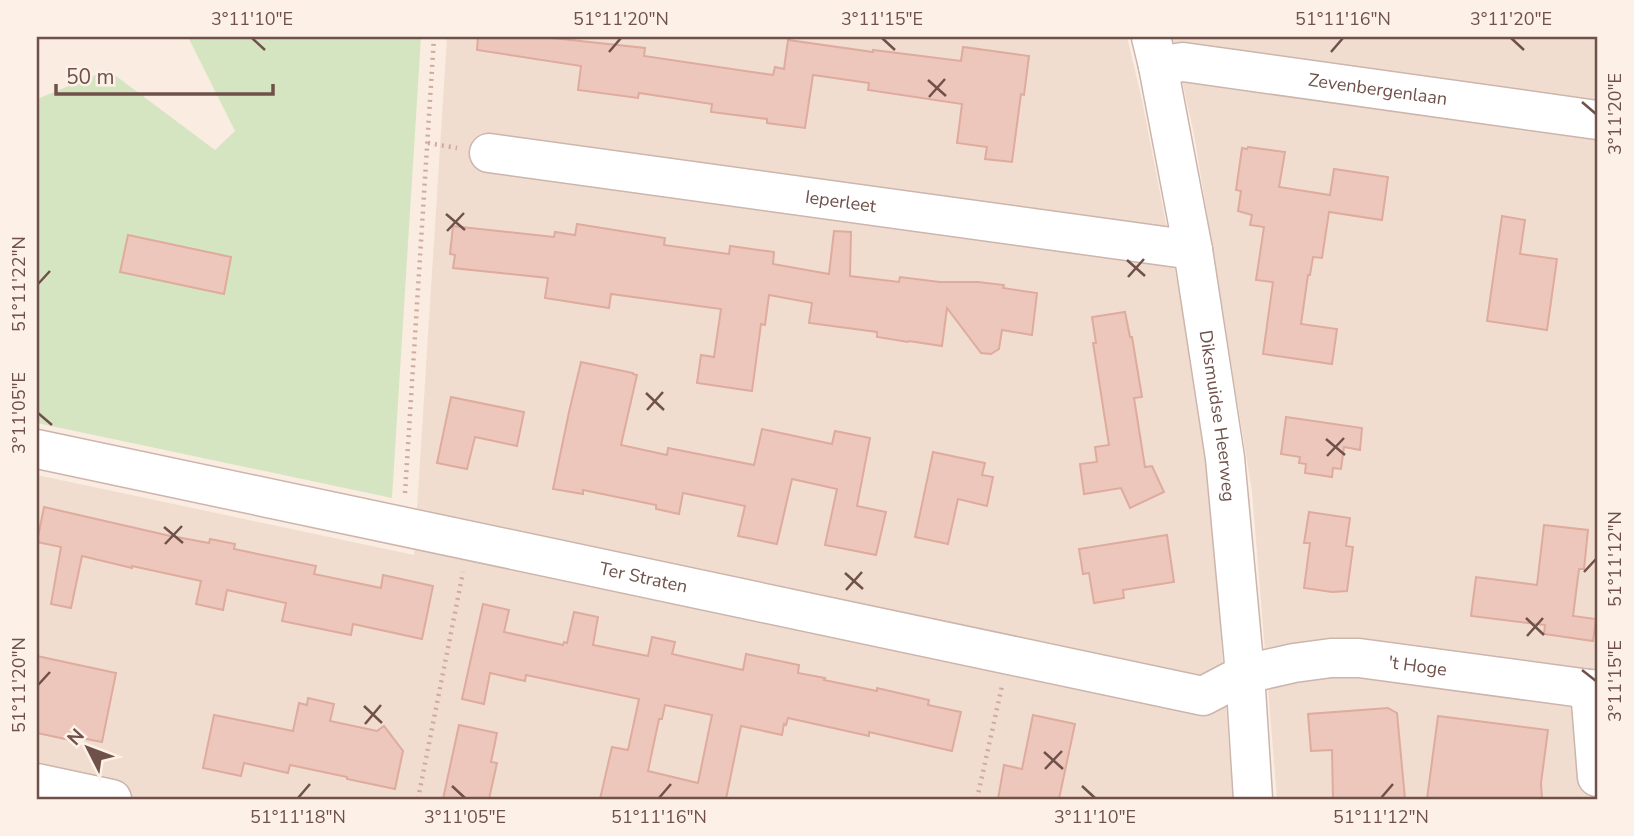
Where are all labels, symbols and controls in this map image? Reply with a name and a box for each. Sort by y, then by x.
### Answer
text: 3°11'10"E [211,7,293,31]
text: 51°11'20"N [573,7,669,31]
text: 3°11'15"E [841,7,923,31]
text: 51°11'16"N [1295,7,1391,31]
text: 3°11'20"E [1470,7,1552,31]
scale bar [56,52,273,96]
text: 50 m [66,63,115,91]
street label: Zevenbergenlaan [1307,68,1449,111]
text: 3°11'20"E [1603,73,1627,155]
street label: Ieperleet [804,185,878,218]
text: 51°11'22"N [7,236,31,332]
street label: Diksmuidse Heerweg [1193,329,1241,503]
text: 3°11'05"E [7,372,31,454]
text: 51°11'12"N [1603,511,1627,607]
street label: Ter Straten [597,556,690,598]
text: 51°11'20"N [7,637,31,733]
text: 3°11'15"E [1603,640,1627,722]
street label: 't Hoge [1387,650,1448,682]
north arrow [52,714,122,784]
text: N [62,723,91,751]
text: 51°11'18"N [250,805,346,829]
text: 3°11'05"E [424,805,506,829]
text: 51°11'16"N [611,805,707,829]
text: 3°11'10"E [1054,805,1136,829]
text: 51°11'12"N [1333,805,1429,829]

